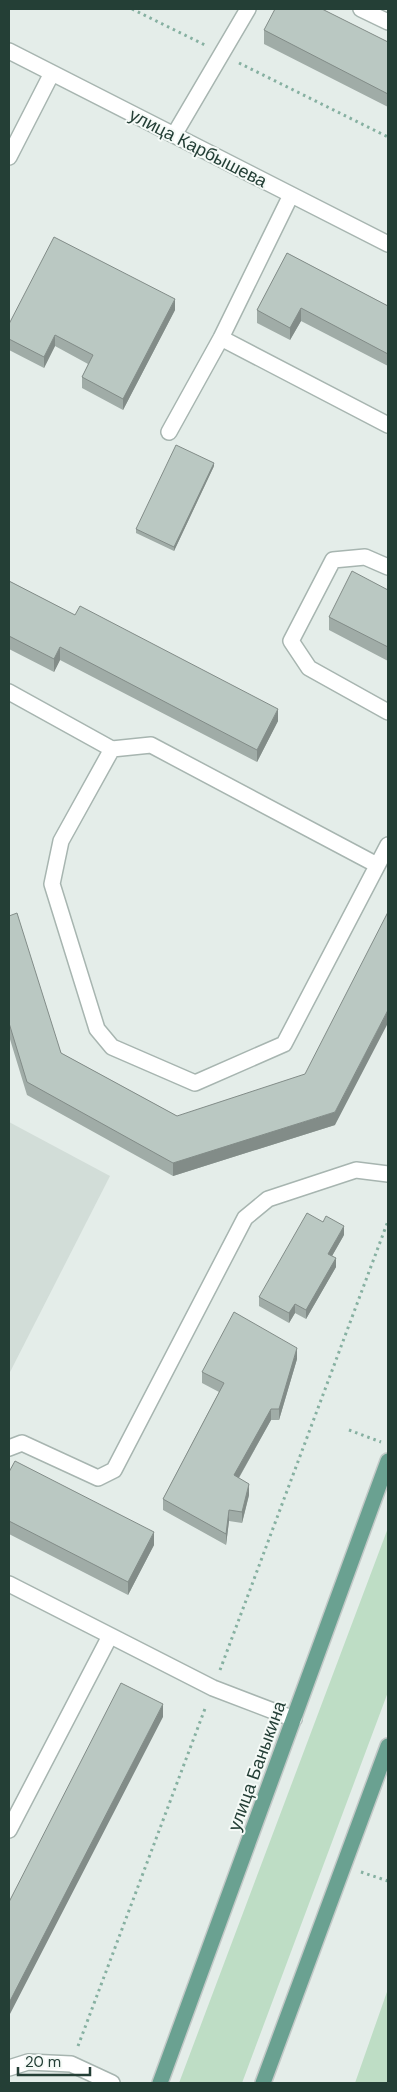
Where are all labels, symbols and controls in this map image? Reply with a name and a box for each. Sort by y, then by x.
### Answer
street label: улица Карбышева [125,103,272,194]
street label: улица Баныкина [222,1697,292,1834]
scale bar [18,2044,90,2076]
text: 20 m [25,2052,61,2072]

